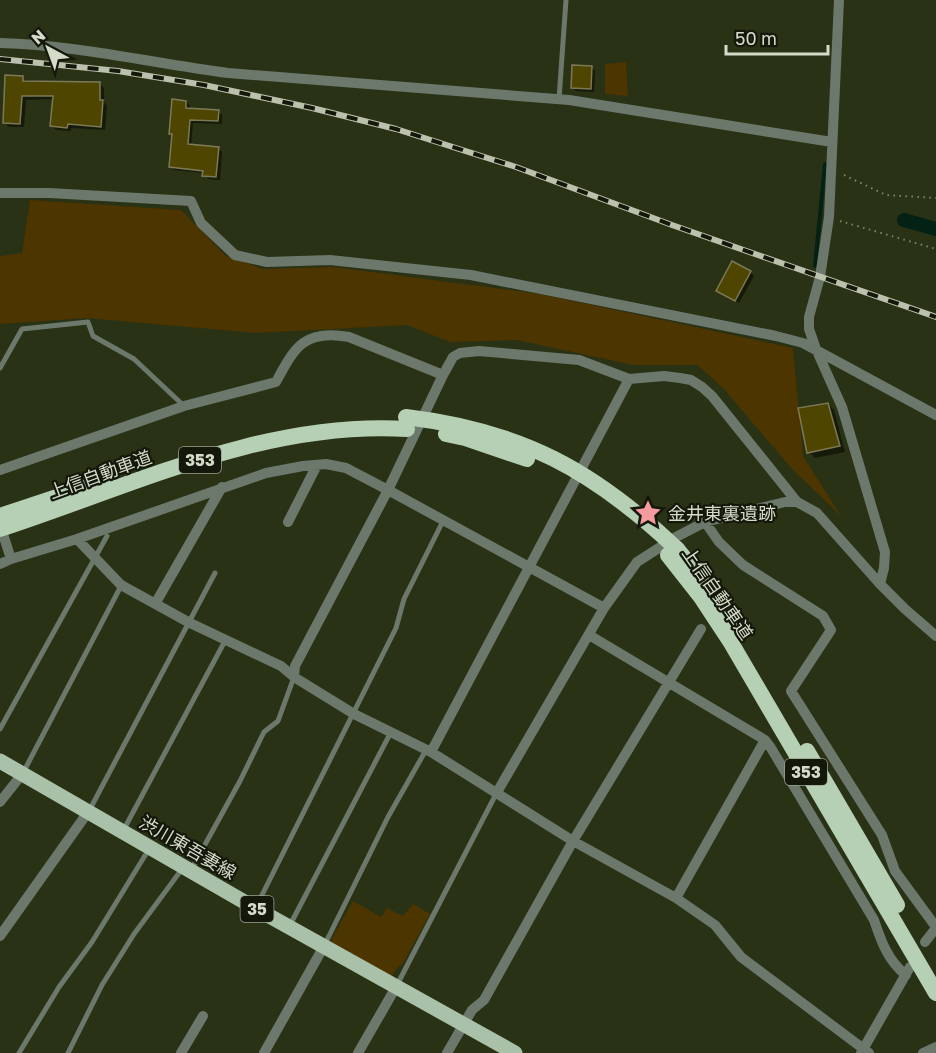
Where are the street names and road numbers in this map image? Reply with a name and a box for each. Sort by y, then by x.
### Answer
street label: 上信自動車道 [45,445,155,503]
road number: 353 [179,447,221,473]
street label: 上信自動車道 [678,542,758,644]
road number: 353 [785,759,827,785]
street label: 渋川東吾妻線 [136,810,240,884]
road number: 35 [240,896,274,922]

